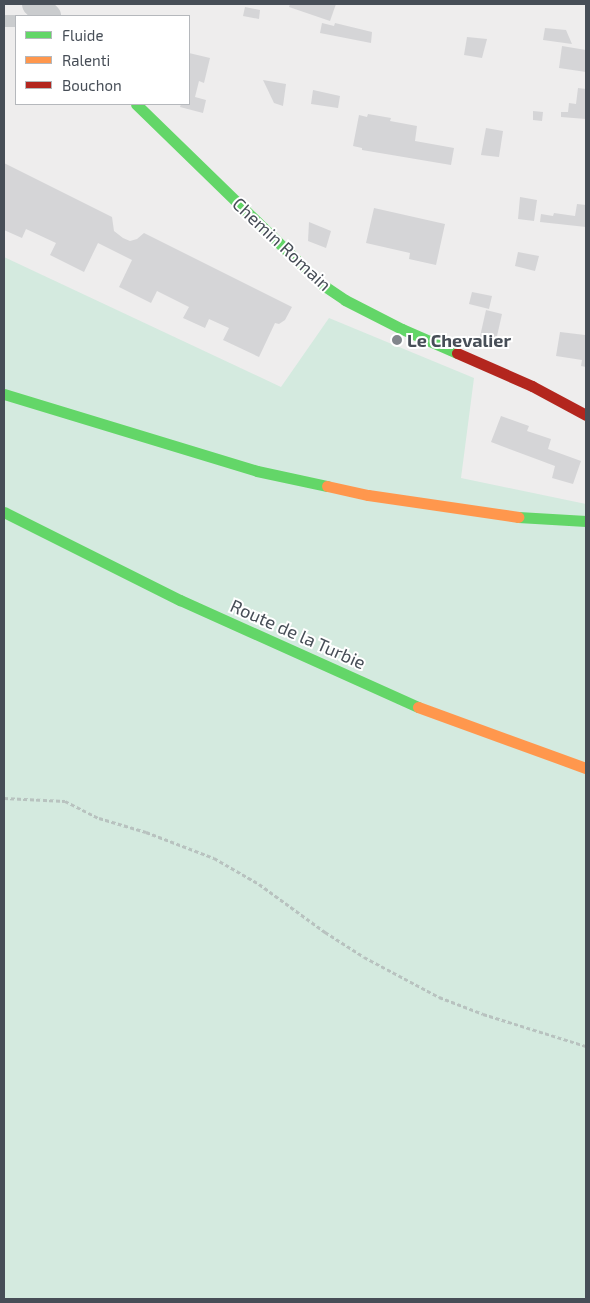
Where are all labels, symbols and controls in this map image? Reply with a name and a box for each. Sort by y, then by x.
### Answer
legend [15,15,190,105]
text: Fluide [62,26,103,44]
text: Ralenti [62,51,110,69]
text: Bouchon [62,76,122,94]
street label: Chemin Romain [228,193,336,295]
place label: Le Chevalier [407,329,511,351]
marker: Le Chevalier [391,334,403,346]
street label: Route de la Turbie [227,594,369,674]

